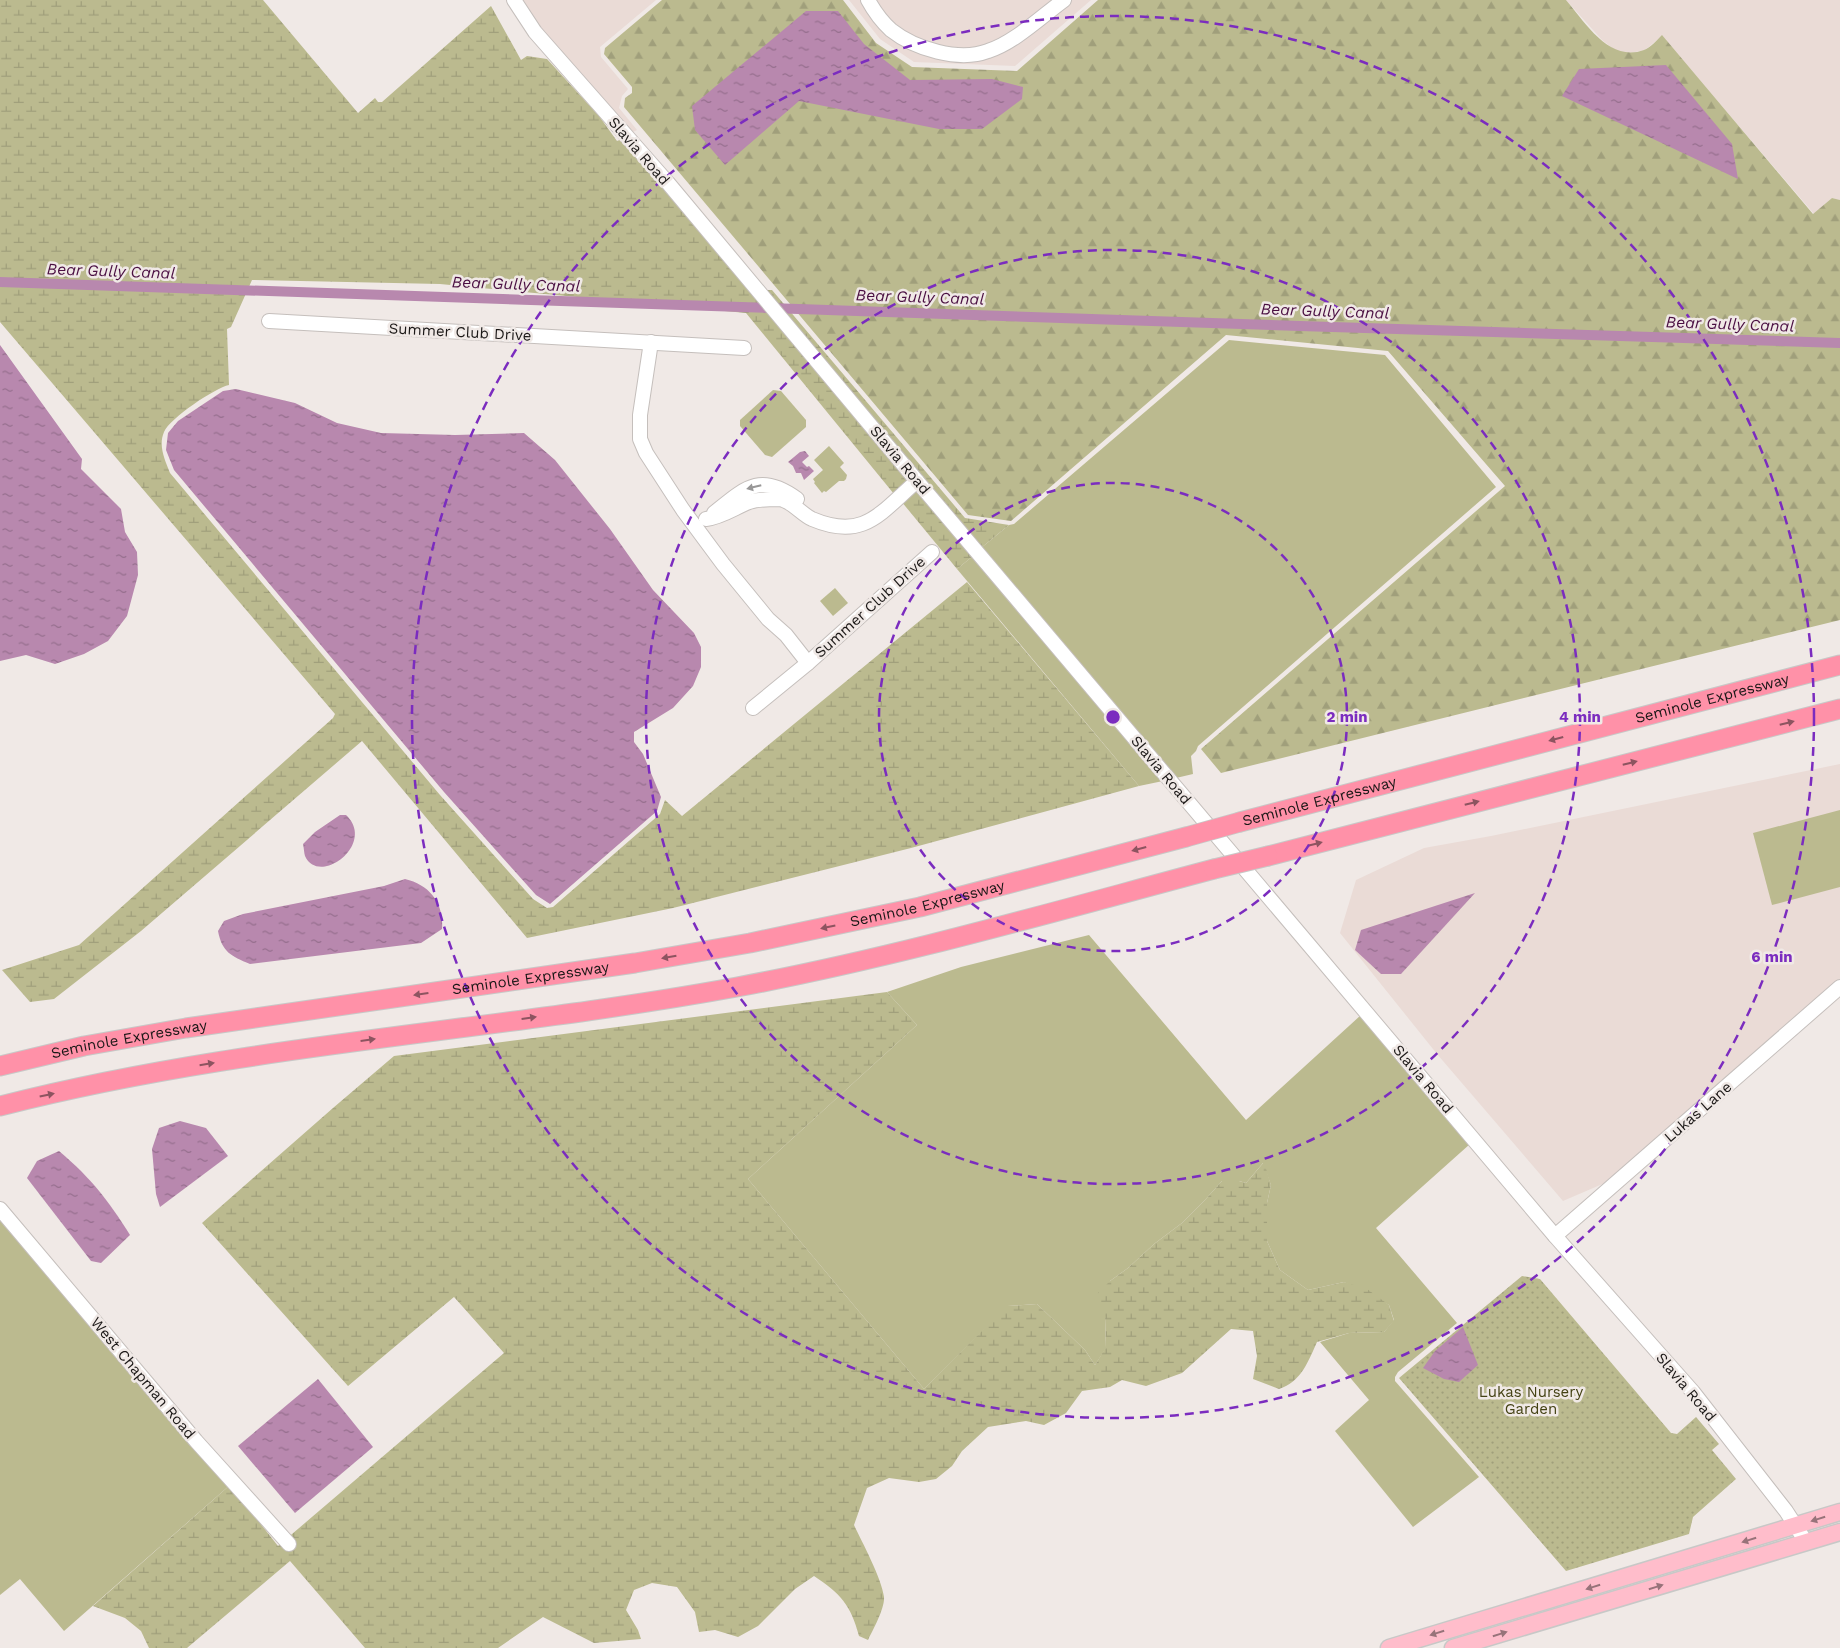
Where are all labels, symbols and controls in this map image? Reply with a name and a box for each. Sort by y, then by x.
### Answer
street label: Slavia Road [605,113,673,189]
water label: Bear Gully Canal [46,259,176,283]
water label: Bear Gully Canal [451,272,581,296]
water label: Bear Gully Canal [855,285,985,309]
water label: Bear Gully Canal [1260,299,1390,323]
water label: Bear Gully Canal [1665,312,1795,336]
street label: Summer Club Drive [388,319,532,345]
street label: Slavia Road [866,422,934,498]
one-way arrow [746,483,761,491]
street label: Summer Club Drive [811,553,929,661]
street label: Seminole Expressway [1633,670,1791,727]
centre of rings [1104,708,1122,726]
text: 2 min [1326,708,1368,726]
text: 4 min [1559,708,1601,726]
one-way arrow [1780,718,1795,726]
street label: Slavia Road [1127,732,1195,808]
one-way arrow [1548,736,1563,744]
one-way arrow [1622,759,1637,767]
street label: Seminole Expressway [1240,772,1398,830]
one-way arrow [1465,799,1480,807]
one-way arrow [1308,839,1323,847]
one-way arrow [1131,846,1146,854]
street label: Seminole Expressway [848,876,1007,931]
one-way arrow [821,923,836,931]
text: 6 min [1751,948,1793,966]
one-way arrow [660,954,676,962]
street label: Seminole Expressway [451,958,610,998]
one-way arrow [413,990,429,998]
one-way arrow [521,1014,537,1022]
street label: Seminole Expressway [49,1016,209,1063]
one-way arrow [360,1036,376,1044]
street label: Slavia Road [1389,1041,1457,1117]
one-way arrow [199,1060,215,1068]
street label: Lukas Lane [1661,1078,1735,1146]
one-way arrow [40,1091,55,1099]
street label: West Chapman Road [87,1314,199,1442]
street label: Slavia Road [1652,1349,1720,1425]
park label: Lukas Nursery Garden [1479,1383,1583,1418]
one-way arrow [1810,1516,1825,1523]
one-way arrow [1741,1536,1756,1544]
one-way arrow [1585,1583,1600,1591]
one-way arrow [1648,1583,1663,1591]
one-way arrow [1493,1629,1508,1637]
one-way arrow [1430,1630,1445,1638]

